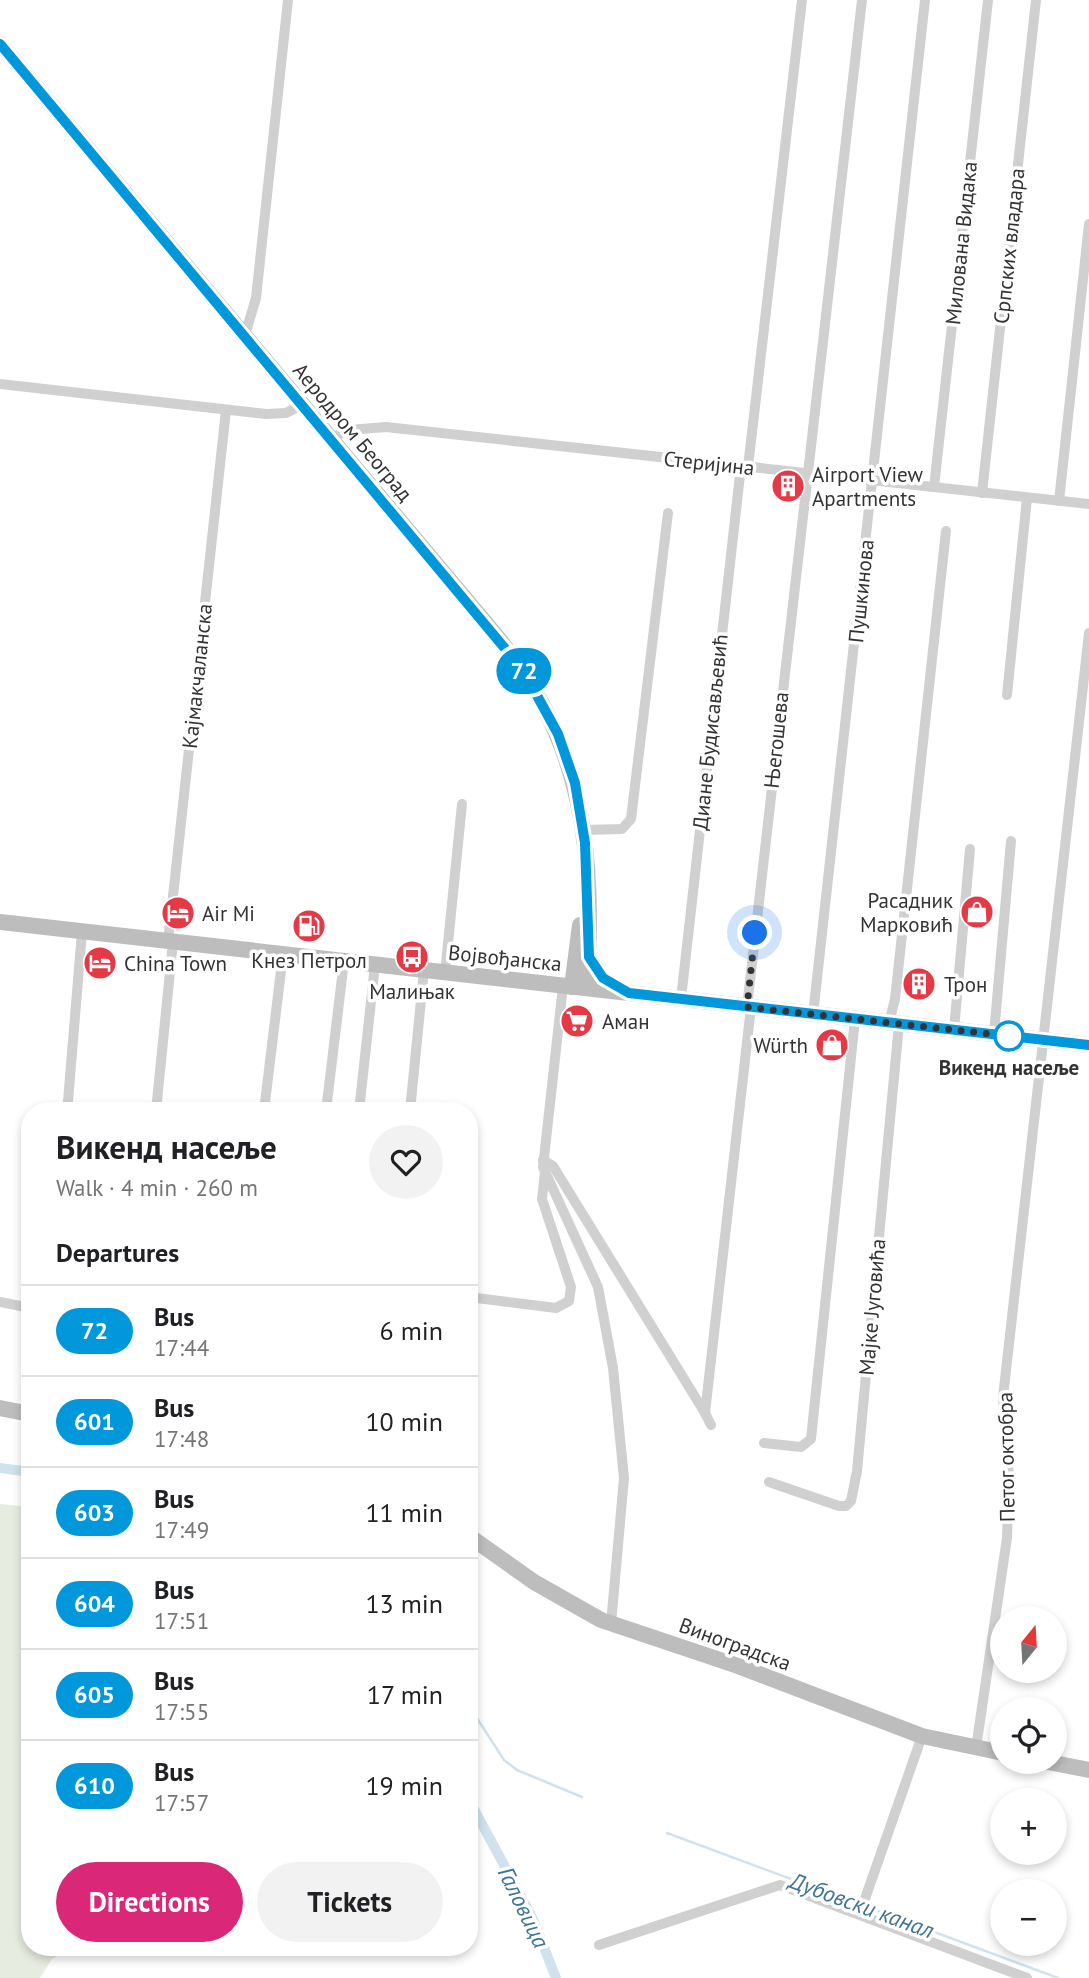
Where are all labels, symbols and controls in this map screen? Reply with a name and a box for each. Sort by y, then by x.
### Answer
street label: Милована Видака [939,160,983,326]
street label: Српских владара [987,167,1031,325]
street label: Аеродром Београд [287,357,419,507]
street label: Стеријина [662,445,756,481]
place label: Airport View Apartments [812,461,924,512]
building icon: Airport View Apartments [769,467,807,505]
street label: Пушкинова [842,538,880,644]
street label: Кајмакчаланска [176,602,218,750]
street label: Диане Будисављевић [686,633,734,831]
line badge: 72 [492,648,556,694]
text: 72 [510,655,538,686]
street label: Његошева [758,690,794,790]
place label: Расадник Марковић [860,887,953,938]
shop icon: Расадник Марковић [958,893,996,931]
hotel icon: Air Mi [159,894,197,932]
place label: Air Mi [202,900,255,927]
fuel station icon: Кнез Петрол [290,907,328,945]
your location [737,915,772,950]
bus stop icon: Малињак [393,938,431,976]
street label: Војвођанска [447,939,563,977]
hotel icon: China Town [81,944,119,982]
place label: Кнез Петрол [251,947,367,974]
place label: China Town [124,950,227,977]
building icon: Трон [900,965,938,1003]
place label: Трон [944,971,987,998]
place label: Малињак [369,978,455,1005]
supermarket icon: Аман [558,1002,596,1040]
place label: Аман [602,1008,650,1035]
marker: Викенд насеље [994,1021,1024,1051]
shop icon: Würth [813,1026,851,1064]
place label: Würth [754,1032,808,1059]
place label: Викенд насеље [939,1054,1079,1081]
text: Викенд насеље [56,1125,277,1168]
button: heart [369,1125,443,1199]
text: Walk · 4 min · 260 m [56,1173,258,1202]
text: Departures [56,1236,179,1269]
street label: Мајке Југовића [853,1238,891,1376]
text: Bus [154,1300,194,1333]
text: 6 min [380,1314,443,1347]
text: 72 [81,1315,108,1346]
text: 17:44 [154,1333,209,1362]
text: Bus [154,1391,194,1424]
street label: Петог октобра [991,1392,1021,1522]
text: 10 min [365,1405,443,1438]
text: 601 [74,1406,115,1437]
text: 17:48 [154,1424,209,1453]
text: Bus [154,1482,194,1515]
text: 11 min [365,1496,443,1529]
text: 603 [74,1497,115,1528]
text: 17:49 [154,1515,209,1544]
text: Bus [154,1573,194,1606]
text: 13 min [365,1587,443,1620]
text: 604 [74,1588,115,1619]
text: 17:51 [154,1606,209,1635]
north arrow [990,1606,1068,1684]
map controls [990,1606,1067,1956]
street label: Виноградска [675,1611,795,1677]
text: Bus [154,1664,194,1697]
text: 17 min [367,1678,443,1711]
text: 605 [74,1679,115,1710]
text: 17:55 [154,1697,209,1726]
button: locate [990,1697,1067,1774]
text: Bus [154,1755,194,1788]
text: 19 min [365,1769,443,1802]
text: 610 [74,1770,115,1801]
text: 17:57 [154,1788,209,1817]
button: + [990,1788,1067,1865]
button: Directions [56,1862,243,1942]
button: Tickets [257,1862,443,1942]
water label: Галовица [492,1862,556,1952]
water label: Дубовски канал [784,1865,938,1945]
button: − [990,1879,1067,1956]

